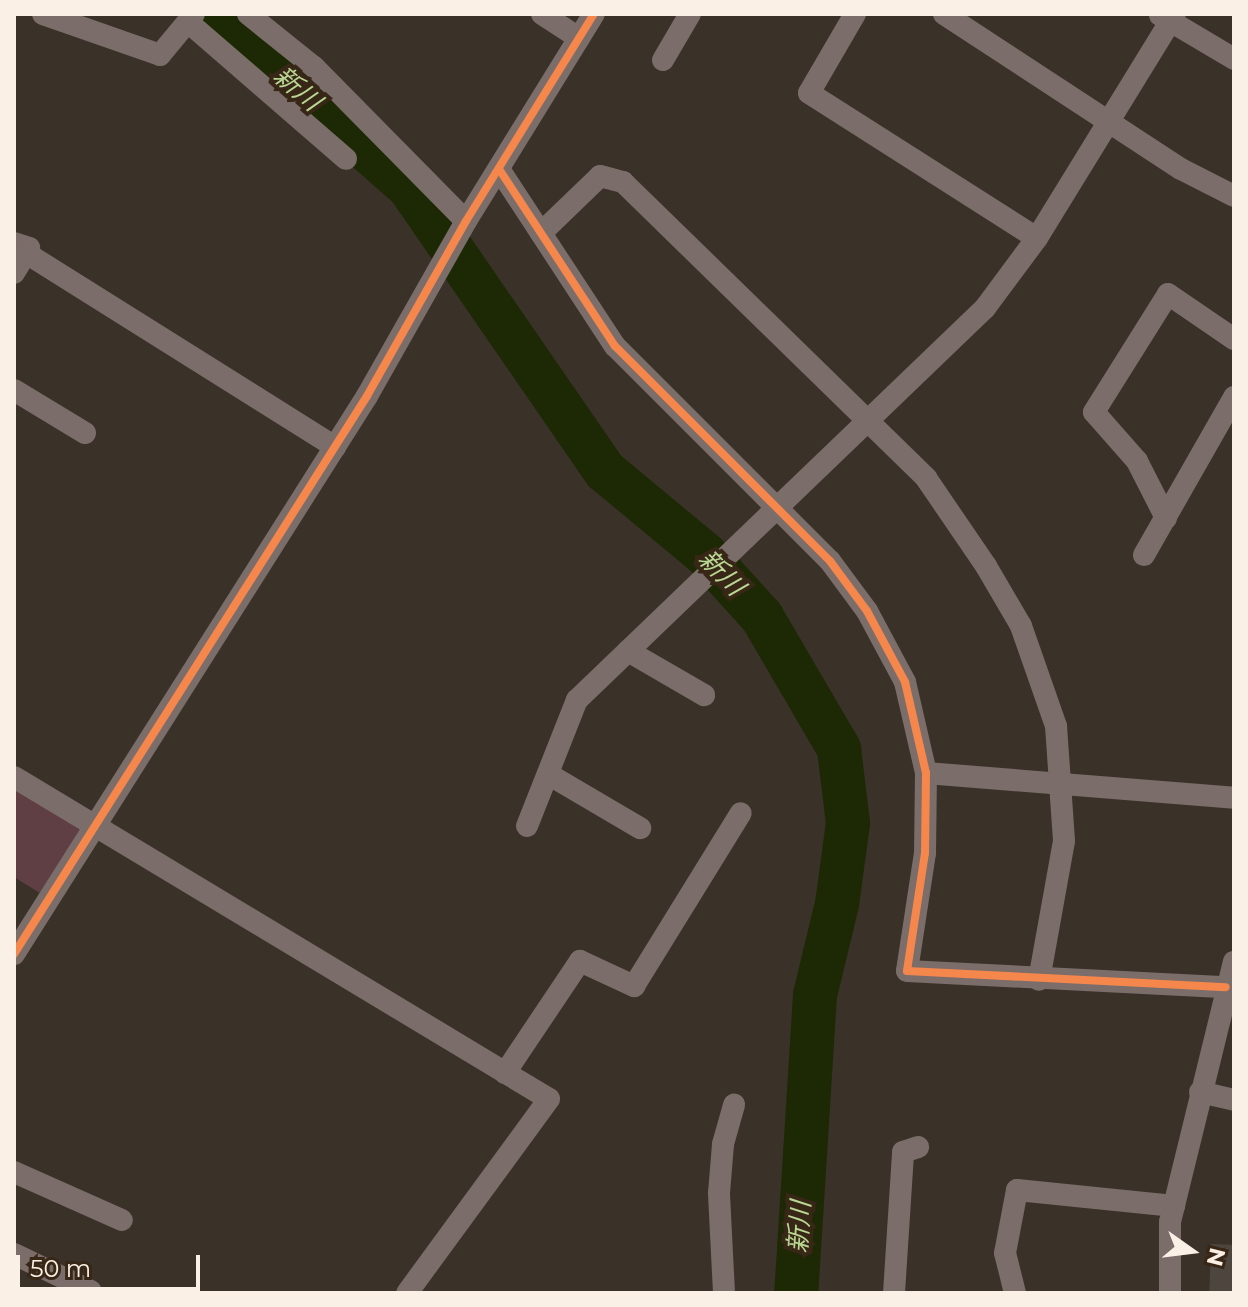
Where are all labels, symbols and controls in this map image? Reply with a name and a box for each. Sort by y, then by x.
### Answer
water label: 新川 [267,60,327,118]
water label: 新川 [692,543,750,603]
water label: 新川 [783,1200,817,1254]
north arrow [1152,1211,1232,1291]
scale bar [20,1239,204,1289]
text: N [1201,1245,1231,1269]
text: 50 m [30,1254,91,1283]

